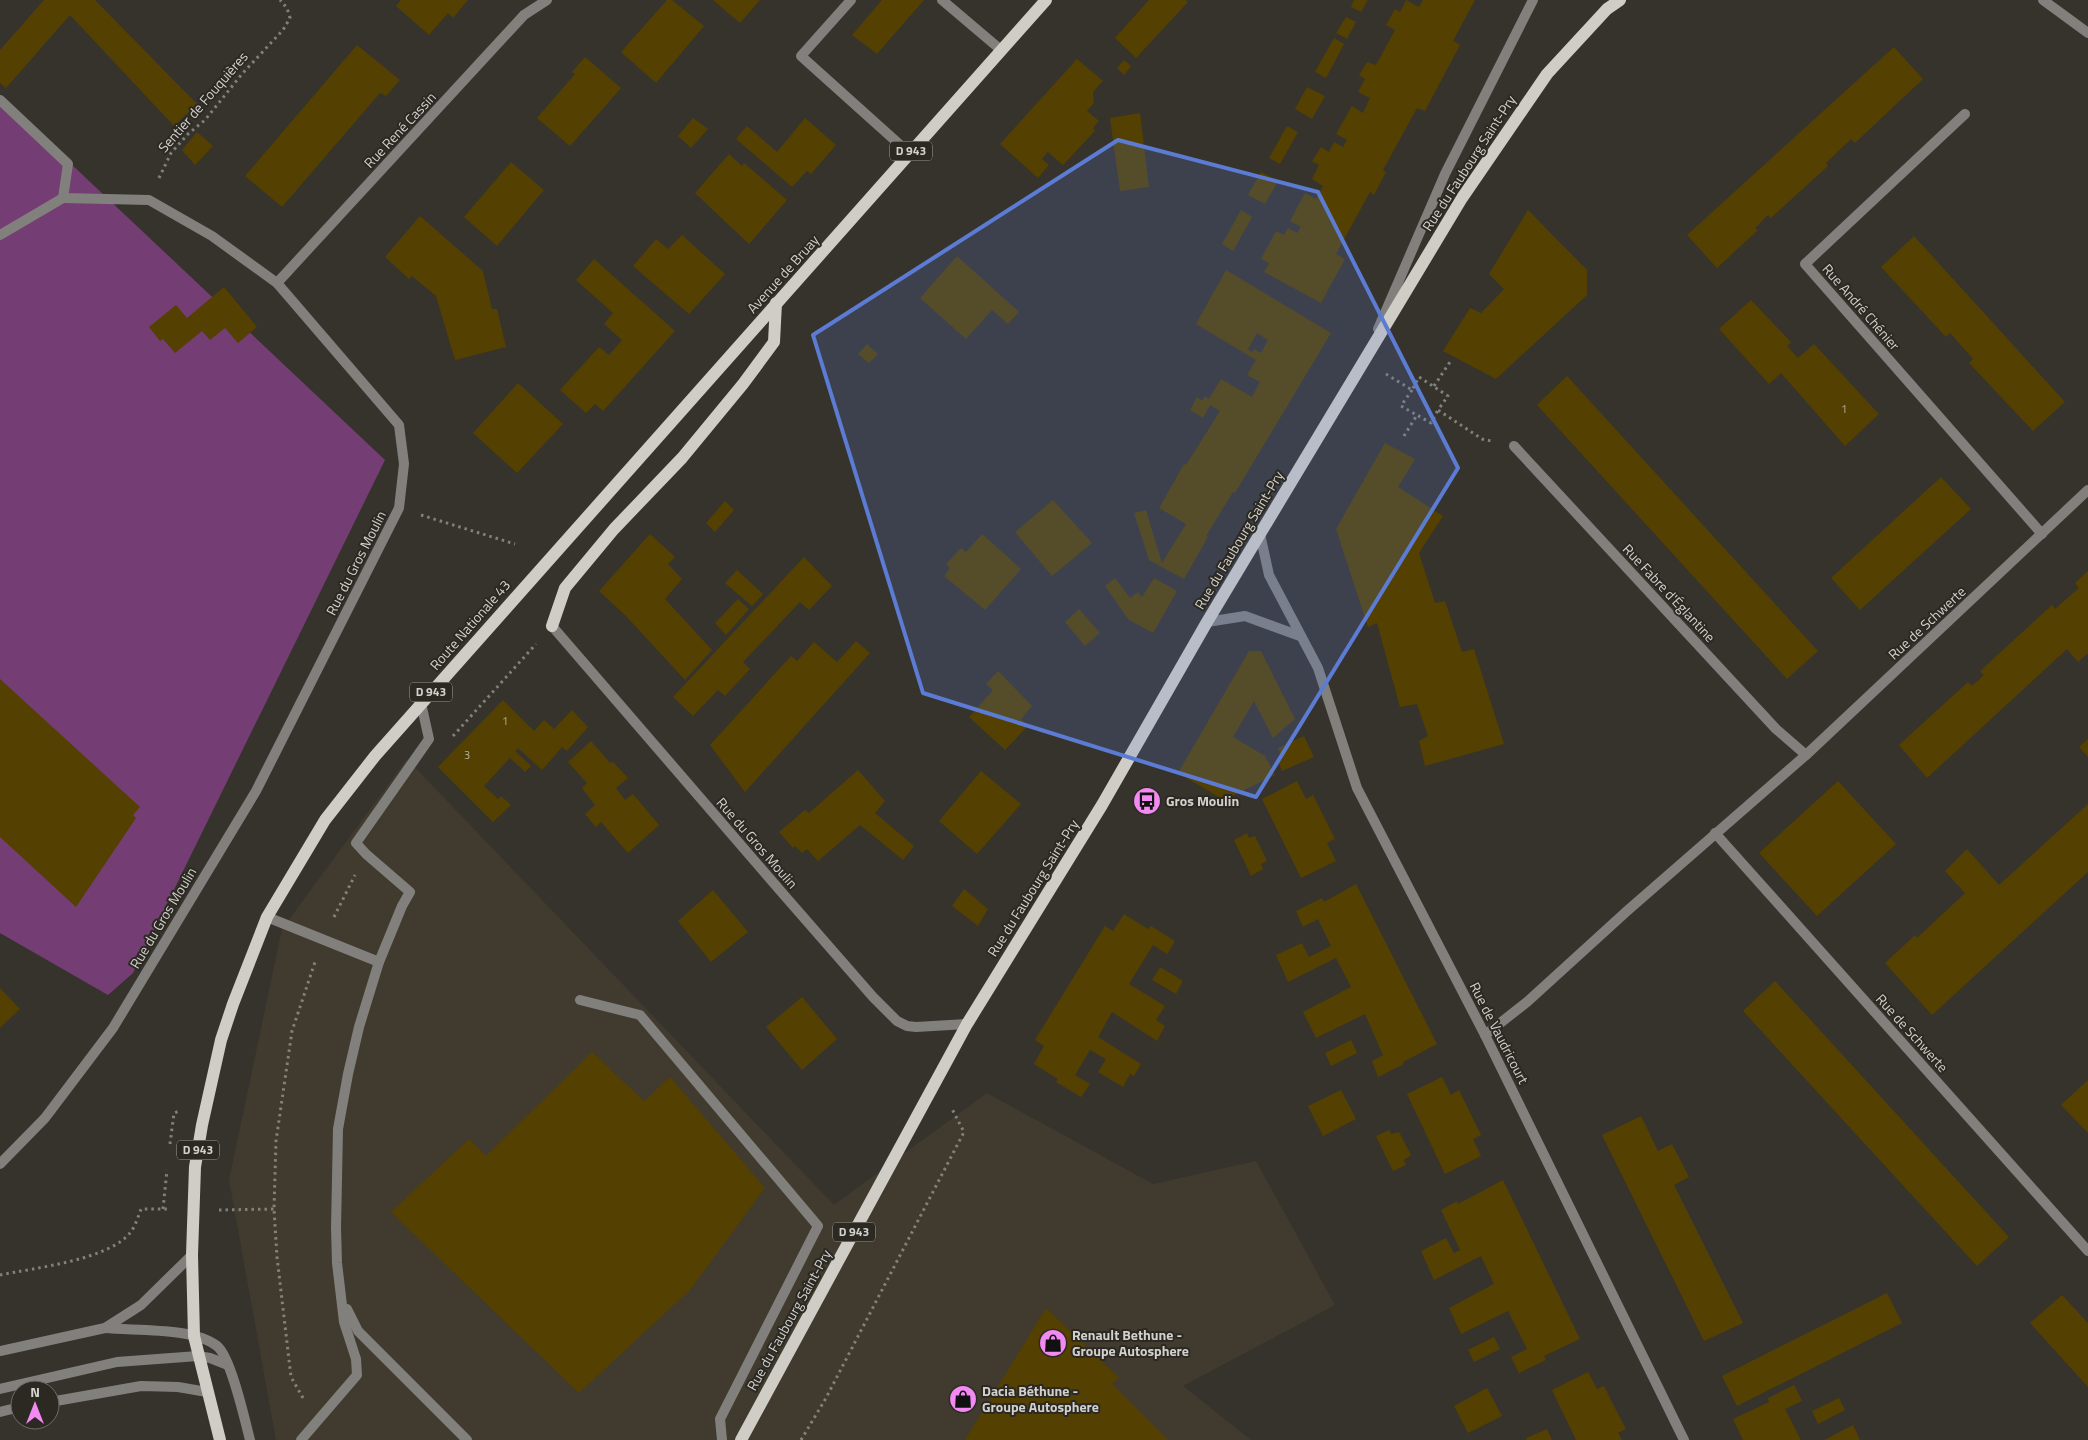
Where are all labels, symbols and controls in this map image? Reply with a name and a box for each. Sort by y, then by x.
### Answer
street label: Sentier de Fouquières [153,47,252,157]
street label: Rue René Cassin [359,87,441,173]
street label: Rue du Faubourg Saint-Pry [1417,90,1521,235]
road number: D 943 [890,142,932,160]
street label: Avenue de Bruay [742,230,824,317]
street label: Rue André Chénier [1818,259,1905,355]
house number: 1 [1841,401,1847,417]
street label: Rue du Faubourg Saint-Pry [1189,466,1288,613]
street label: Rue du Gros Moulin [320,507,391,619]
street label: Rue Fabre d'Églantine [1618,539,1721,647]
street label: Route Nationale 43 [424,575,515,675]
street label: Rue de Schwerte [1883,581,1970,664]
road number: D 943 [410,682,452,702]
house number: 1 [502,713,508,729]
house number: 3 [464,747,470,763]
bus stop icon: Gros Moulin [1132,786,1162,816]
place label: Gros Moulin [1166,790,1239,811]
street label: Rue du Gros Moulin [712,792,803,893]
street label: Rue du Faubourg Saint-Pry [982,815,1084,960]
street label: Rue du Gros Moulin [124,863,201,972]
street label: Rue de Vaudricourt [1465,978,1534,1087]
street label: Rue de Schwerte [1871,989,1953,1077]
road number: D 943 [177,1140,219,1160]
road number: D 943 [833,1222,875,1242]
street label: Rue du Faubourg Saint-Pry [741,1245,836,1394]
place label: Renault Bethune - Groupe Autosphere [1072,1324,1189,1361]
shop icon: Renault Bethune - Groupe Autosphere [1038,1328,1068,1358]
north arrow [10,1380,60,1430]
place label: Dacia Béthune - Groupe Autosphere [982,1380,1099,1417]
text: N [30,1381,40,1402]
shop icon: Dacia Béthune - Groupe Autosphere [948,1384,978,1414]

